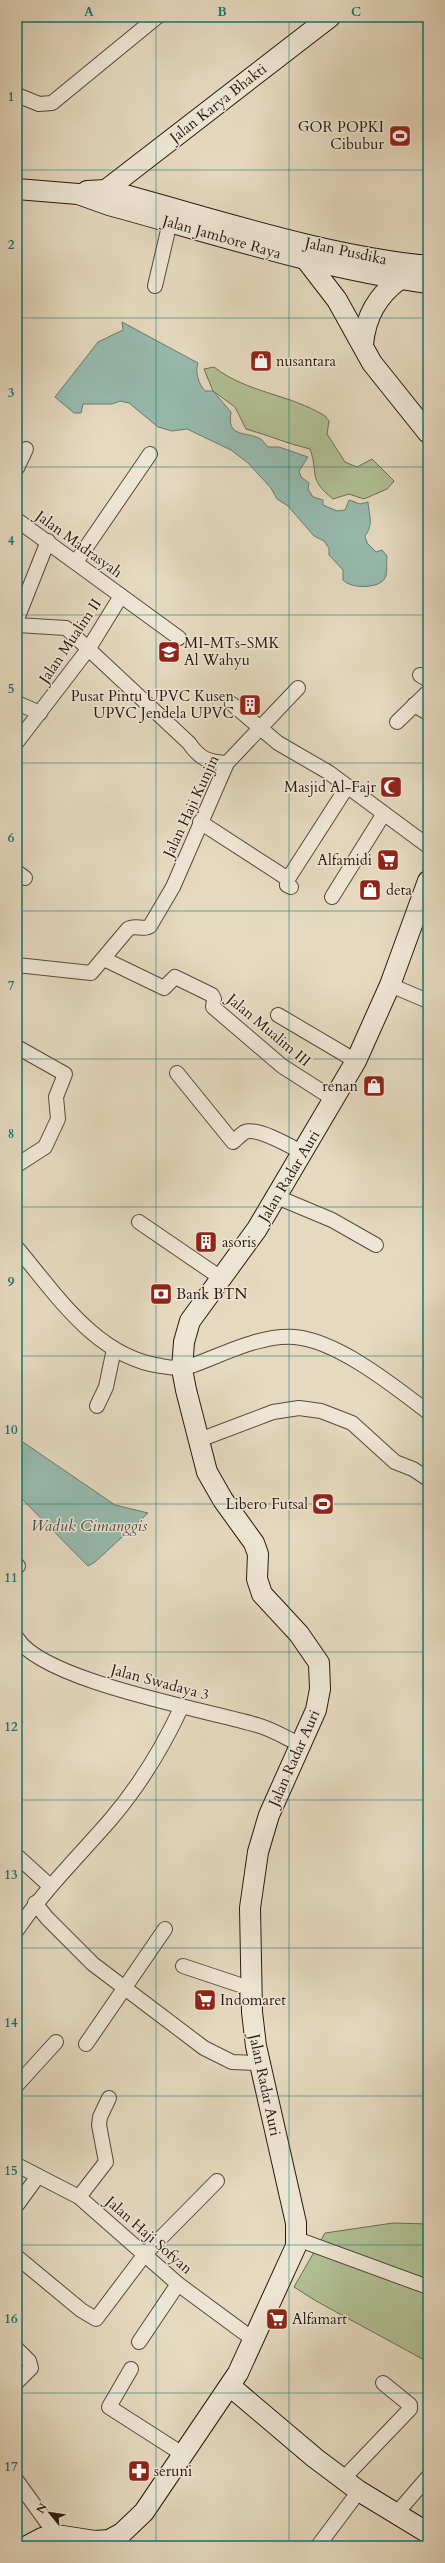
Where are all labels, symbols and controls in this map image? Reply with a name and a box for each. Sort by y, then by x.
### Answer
text: A [84,3,94,21]
text: B [217,3,227,21]
text: C [351,3,361,21]
street label: Jalan Karya Bhakti [164,59,271,148]
text: 1 [8,88,14,106]
place label: GOR POPKI Cibubur [298,117,385,154]
sports icon: GOR POPKI Cibubur [387,123,413,149]
street label: Jalan Jambore Raya [158,210,284,264]
street label: Jalan Pusdika [301,232,389,270]
text: 2 [8,236,15,254]
shop icon: nusantara [248,348,274,374]
place label: nusantara [276,351,336,371]
text: 3 [8,384,15,402]
street label: Jalan Madrasyah [30,505,127,583]
text: 4 [8,532,15,550]
street label: Jalan Mualim II [33,595,106,689]
place label: MI-MTs-SMK Al Wahyu [184,633,280,670]
school or university icon: MI-MTs-SMK Al Wahyu [156,639,182,665]
text: 5 [8,680,14,698]
place label: Pusat Pintu UPVC Kusen UPVC Jendela UPVC [71,686,234,723]
building icon: Pusat Pintu UPVC Kusen UPVC Jendela UPVC [237,692,263,718]
street label: Jalan Haji Kunjin [158,751,224,862]
mosque icon: Masjid Al-Fajr [378,774,404,800]
place label: Masjid Al-Fajr [284,777,377,797]
text: 6 [8,829,15,847]
supermarket icon: Alfamidi [375,847,401,873]
place label: Alfamidi [317,850,372,870]
shop icon: deta [357,877,383,903]
place label: deta [386,880,413,900]
text: 7 [8,977,15,995]
street label: Jalan Mualim III [221,988,315,1071]
shop icon: renan [361,1073,387,1099]
place label: renan [322,1076,358,1096]
text: 8 [8,1125,14,1143]
street label: Jalan Radar Auri [253,1126,324,1227]
building icon: asoris [193,1229,219,1255]
place label: asoris [222,1232,256,1252]
text: 9 [8,1273,15,1291]
bank icon: Bank BTN [148,1281,174,1307]
place label: Bank BTN [176,1284,247,1304]
text: 10 [4,1421,18,1439]
sports icon: Libero Futsal [310,1491,336,1517]
place label: Libero Futsal [225,1494,308,1514]
water label: Waduk Cimanggis [31,1515,148,1537]
text: 11 [4,1569,18,1587]
street label: Jalan Swadaya 3 [107,1659,211,1705]
street label: Jalan Radar Auri [263,1706,324,1811]
text: 12 [4,1718,18,1736]
text: 13 [4,1866,18,1884]
supermarket icon: Indomaret [192,1987,218,2013]
place label: Indomaret [220,1990,286,2010]
text: 14 [4,2014,18,2032]
street label: Jalan Radar Auri [244,2030,286,2138]
text: 15 [4,2162,18,2180]
street label: Jalan Haji Sofyan [100,2190,197,2279]
supermarket icon: Alfamart [264,2306,290,2332]
place label: Alfamart [292,2309,347,2329]
text: 16 [4,2310,18,2328]
text: 17 [4,2458,18,2476]
pharmacy icon: seruni [126,2458,152,2484]
place label: seruni [154,2461,192,2481]
north arrow [30,2493,70,2533]
text: N [33,2500,51,2516]

